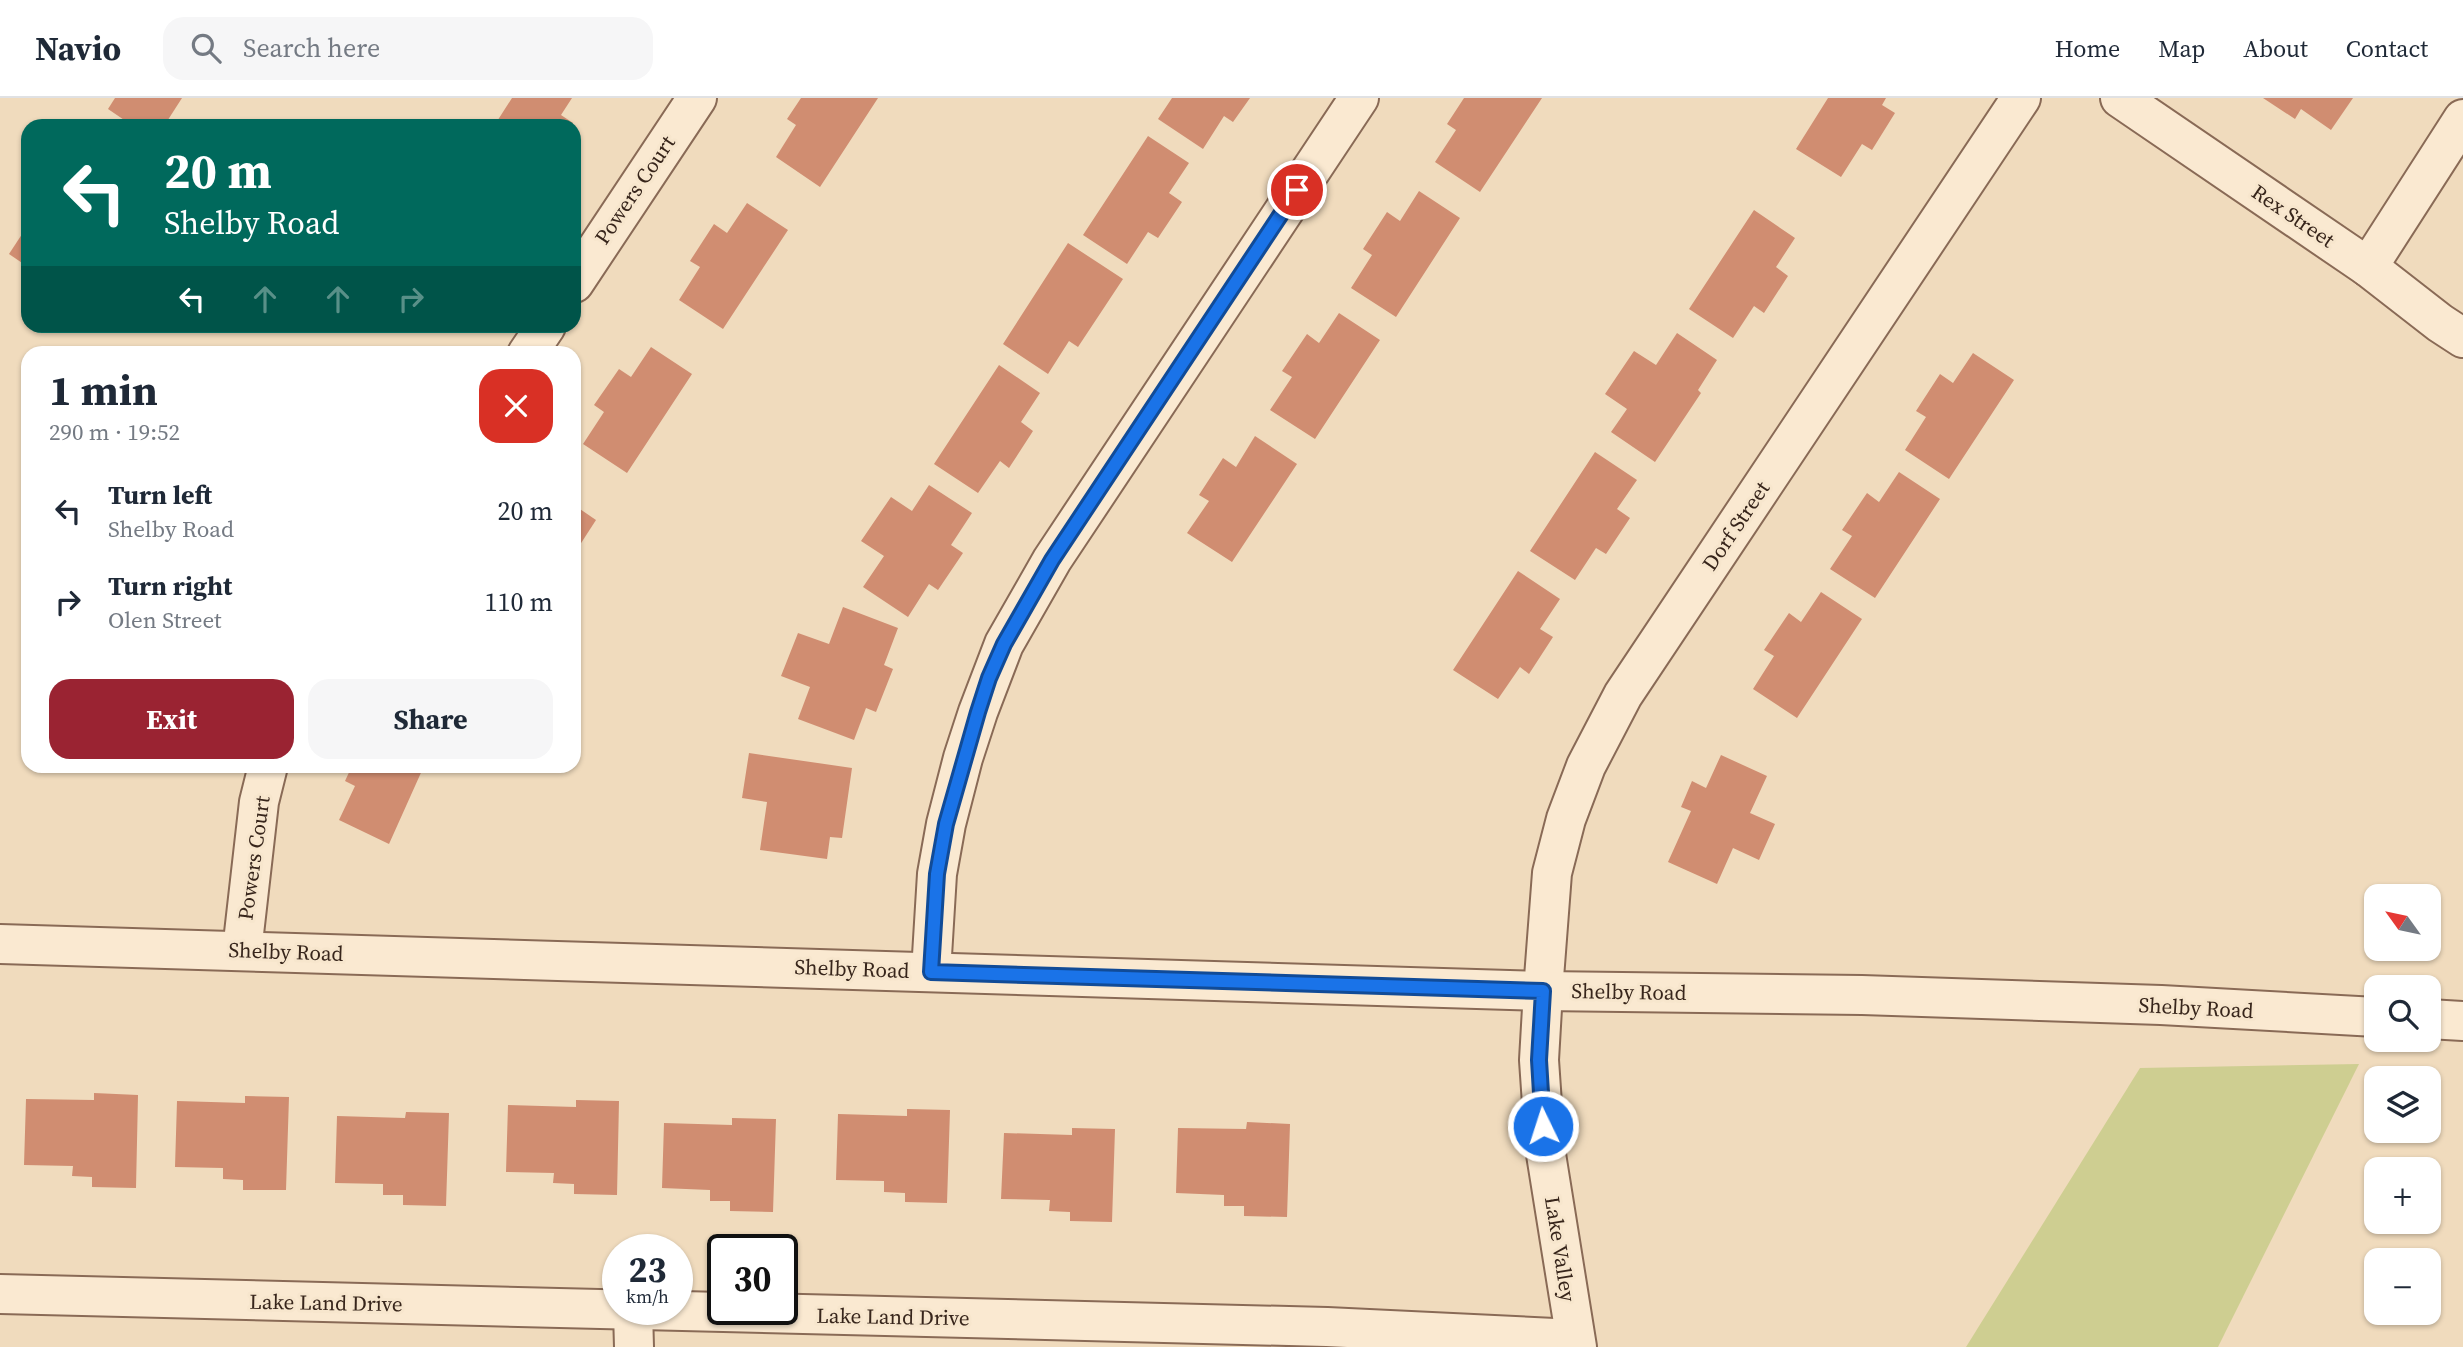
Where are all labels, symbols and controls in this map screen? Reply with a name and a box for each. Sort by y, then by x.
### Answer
search box [163,17,653,80]
text: Navio [35,26,121,71]
icon: search [187,29,225,67]
text: Search here [243,30,380,66]
text: Home [2055,32,2120,65]
text: Map [2158,32,2205,65]
text: About [2243,32,2308,65]
text: Contact [2346,32,2428,65]
street label: Powers Court [587,129,682,250]
text: 20 m [164,137,272,204]
icon: left [49,147,140,238]
pin [1267,160,1327,220]
icon: arrive [1278,171,1316,209]
street label: Rex Street [2246,177,2341,254]
text: Shelby Road [164,201,339,245]
icon: left [173,280,211,318]
icon: ahead [246,280,284,318]
icon: ahead [319,280,357,318]
icon: right [392,280,430,318]
text: 1 min [49,361,158,419]
button: close [479,369,553,443]
text: 290 m · 19:52 [49,416,180,448]
street label: Dorf Street [1695,475,1776,576]
text: Turn left [108,477,212,513]
icon: left [49,492,87,530]
text: 20 m [498,493,553,529]
text: Shelby Road [108,513,234,545]
text: Turn right [108,568,232,604]
icon: right [49,583,87,621]
text: 110 m [485,584,553,620]
text: Olen Street [108,604,222,636]
button: Exit [49,679,294,759]
button: Share [308,679,553,759]
street label: Powers Court [230,794,277,922]
north arrow [2364,884,2441,961]
map controls [2364,884,2441,1325]
street label: Shelby Road [228,935,344,968]
street label: Shelby Road [794,952,910,985]
button: search [2364,975,2441,1052]
street label: Shelby Road [1571,976,1687,1007]
street label: Shelby Road [2138,990,2254,1025]
button: layers [2364,1066,2441,1143]
position arrow [1506,1089,1580,1163]
button: + [2364,1157,2441,1234]
street label: Lake Valley [1538,1194,1583,1304]
speed limit sign: 30 [707,1234,798,1325]
text: 23 [629,1246,666,1294]
button: − [2364,1248,2441,1325]
text: km/h [626,1284,669,1309]
street label: Lake Land Drive [249,1287,403,1318]
street label: Lake Land Drive [816,1301,970,1332]

